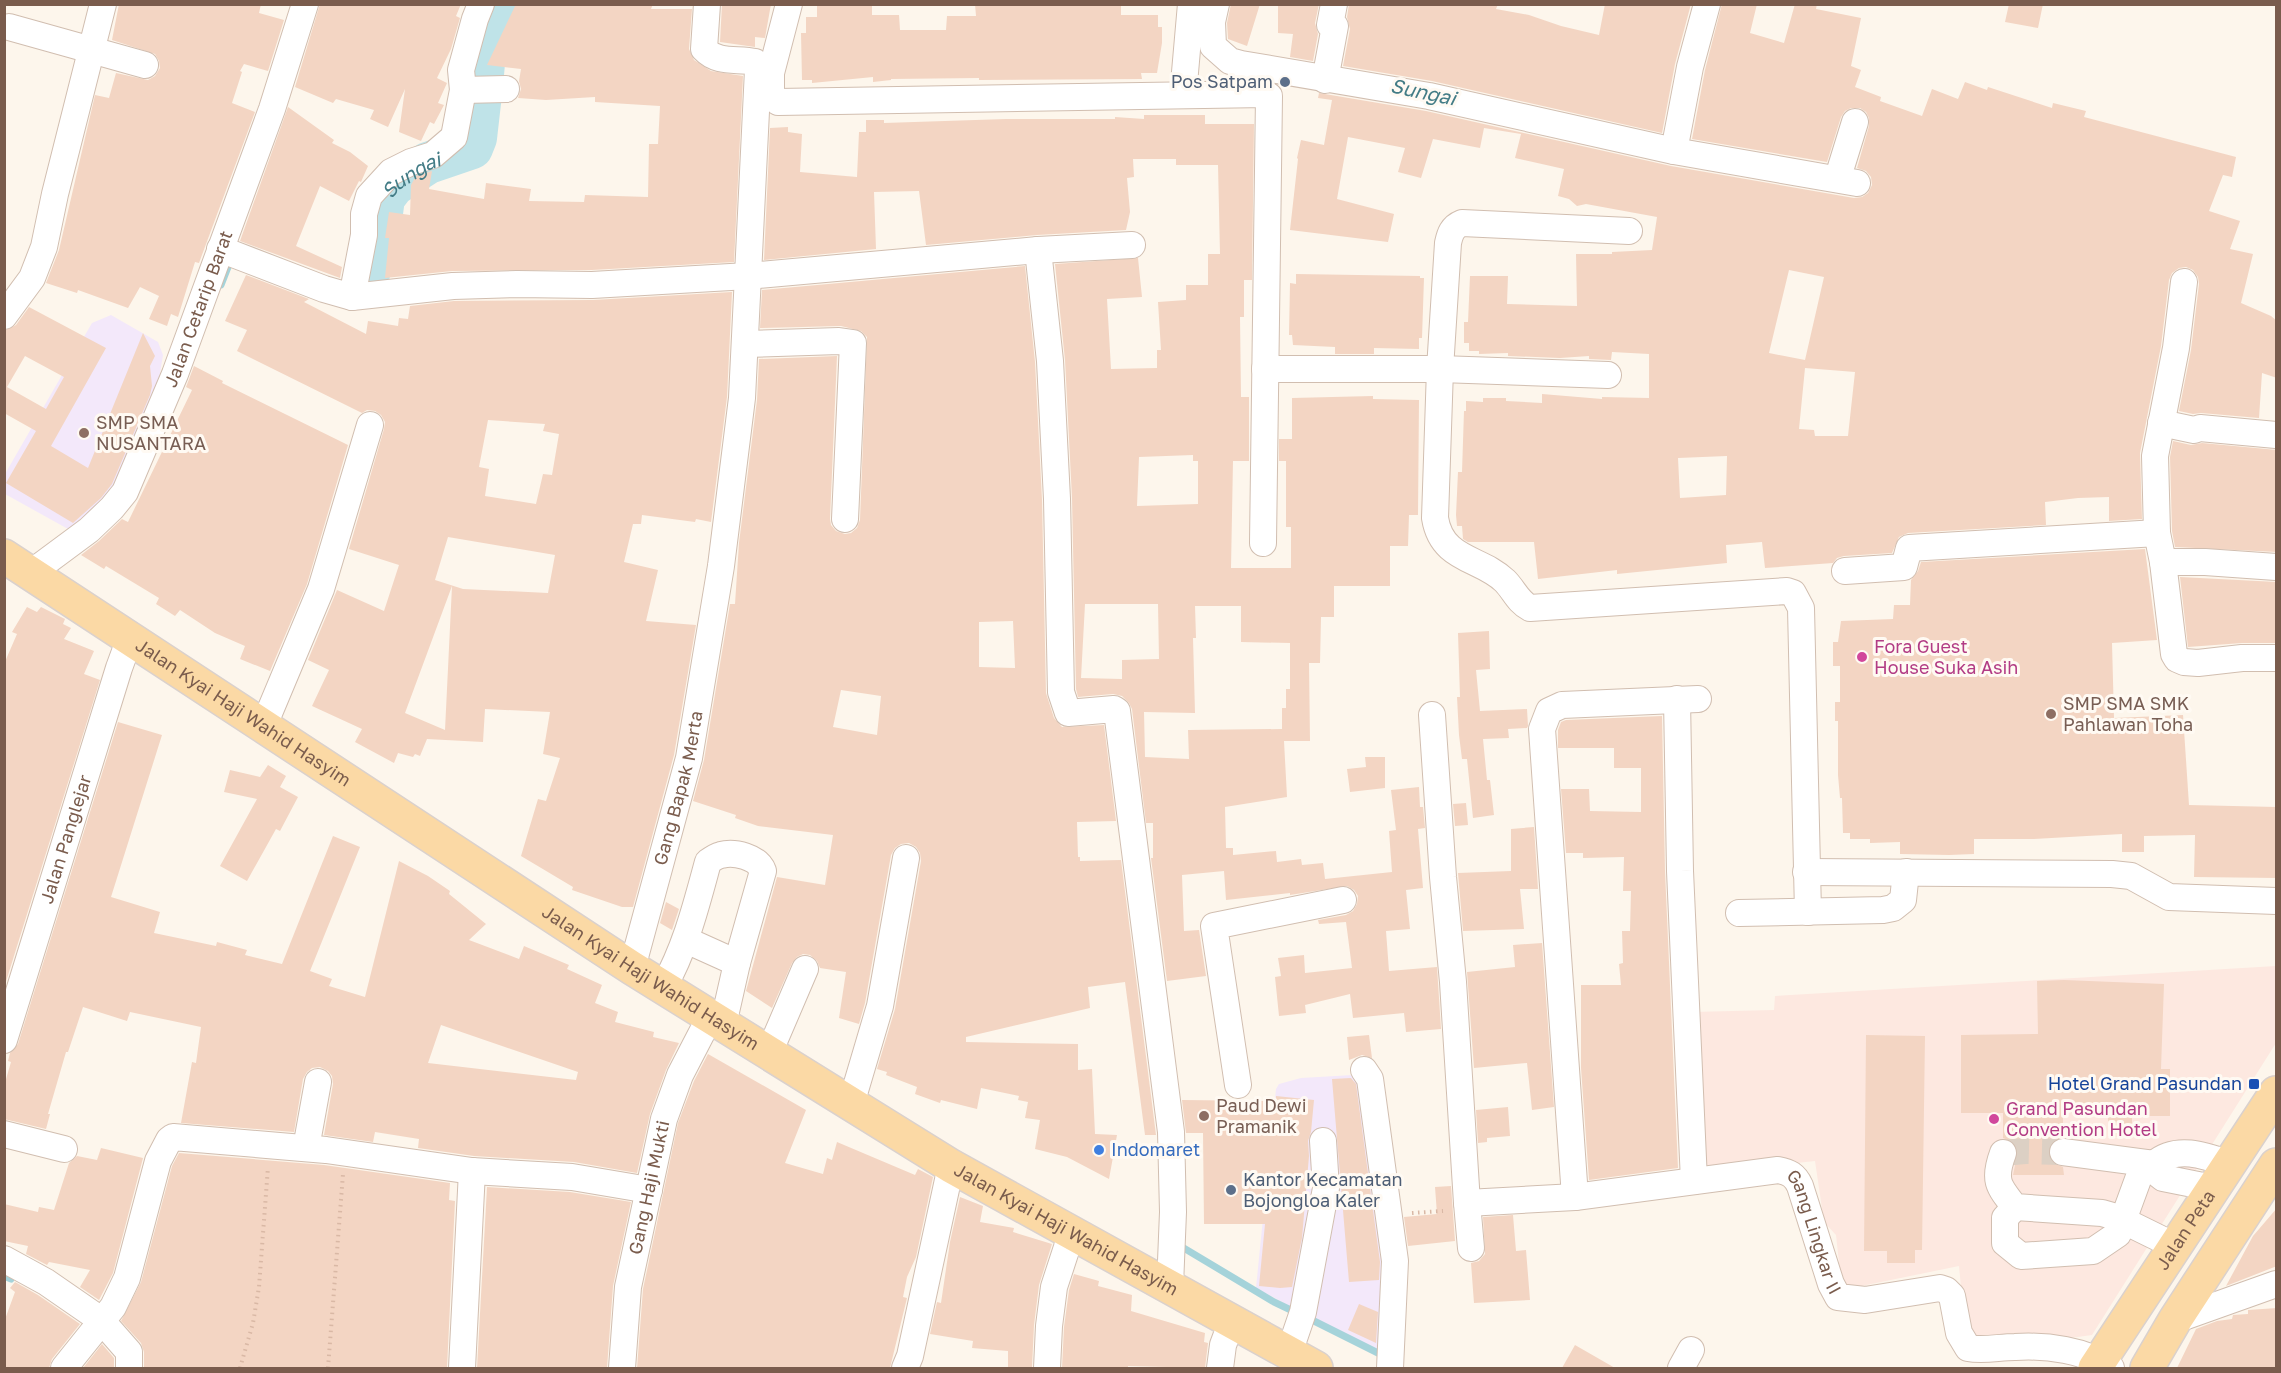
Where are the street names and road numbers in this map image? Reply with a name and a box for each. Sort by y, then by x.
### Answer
street label: Jalan Cetarip Barat [159,227,237,390]
street label: Jalan Kyai Haji Wahid Hasyim [132,633,355,791]
street label: Gang Bapak Merta [648,709,707,868]
street label: Jalan Panglejar [35,772,95,906]
street label: Jalan Kyai Haji Wahid Hasyim [538,900,764,1054]
street label: Gang Haji Mukti [623,1118,673,1256]
street label: Jalan Kyai Haji Wahid Hasyim [951,1158,1182,1300]
street label: Gang Lingkar II [1783,1164,1846,1298]
street label: Jalan Peta [2151,1186,2219,1274]

